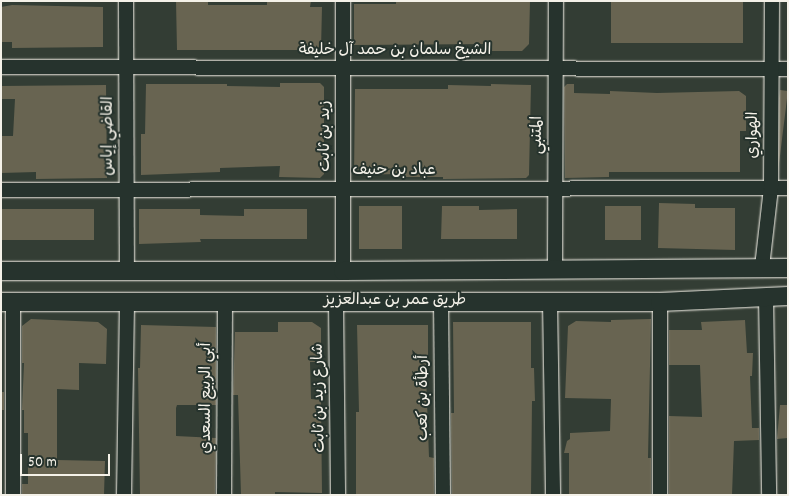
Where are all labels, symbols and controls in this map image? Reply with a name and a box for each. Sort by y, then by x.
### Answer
street label: الشيخ سلمان بن حمد آل خليفة [299,41,491,61]
street label: القاضي إياس [99,96,119,176]
street label: زيد بن ثابت [316,100,336,172]
street label: الهواري [744,112,764,158]
street label: المتنبي [528,116,548,154]
street label: عباد بن حنيف [352,161,436,181]
street label: طريق عمر بن عبدالعزيز [324,291,466,311]
street label: أبي الربيع السعدي [197,343,217,453]
street label: شارع زيد بن ثابت [309,343,331,453]
street label: أرطأة بن كعب [414,355,434,441]
scale bar [22,444,112,476]
text: 50 m [28,452,57,474]

